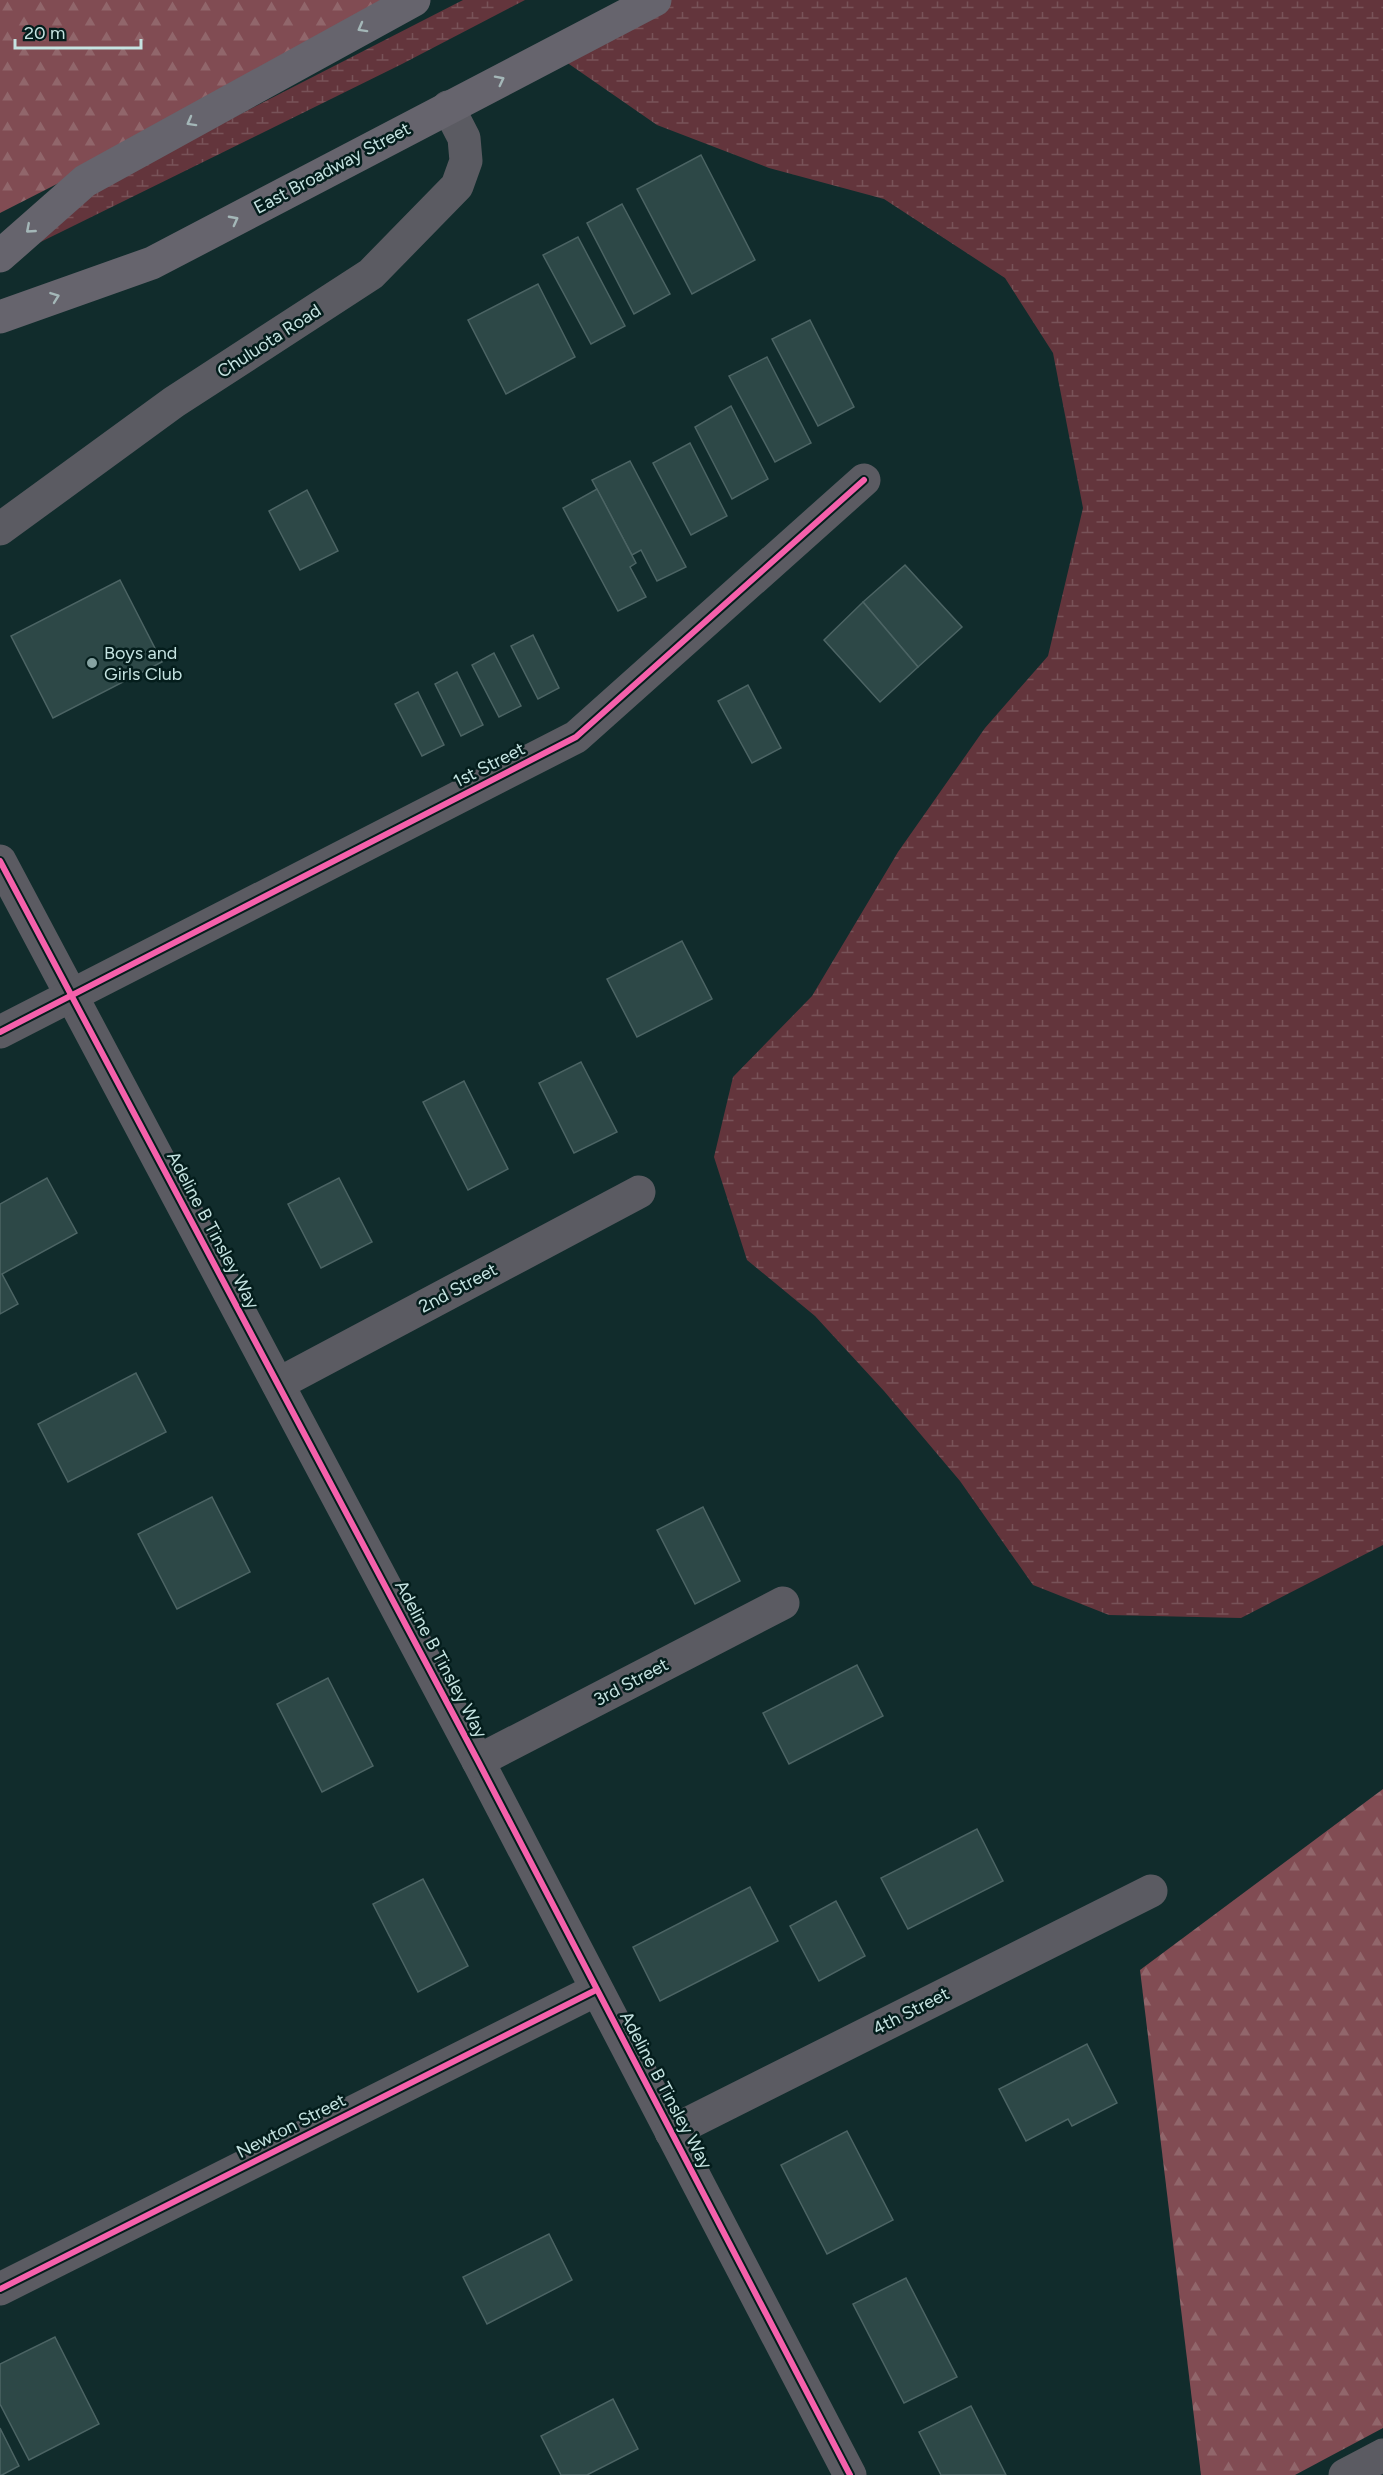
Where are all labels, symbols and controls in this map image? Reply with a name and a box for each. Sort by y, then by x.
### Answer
scale bar [15,12,141,50]
one-way arrow [358,21,369,32]
text: 20 m [24,22,65,44]
one-way arrow [494,76,505,88]
one-way arrow [187,115,198,126]
street label: East Broadway Street [250,117,414,219]
one-way arrow [227,216,238,227]
one-way arrow [26,222,37,233]
one-way arrow [49,292,60,305]
street label: Chuluota Road [213,299,325,383]
place label: Boys and Girls Club [104,642,182,685]
marker: Boys and Girls Club [85,656,99,670]
street label: 1st Street [449,738,529,792]
street label: Adeline B Tinsley Way [162,1147,264,1313]
street label: 2nd Street [415,1258,501,1318]
street label: Adeline B Tinsley Way [390,1576,492,1742]
street label: 3rd Street [590,1653,672,1711]
street label: 4th Street [869,1982,953,2040]
street label: Adeline B Tinsley Way [615,2007,717,2173]
street label: Newton Street [233,2089,349,2163]

